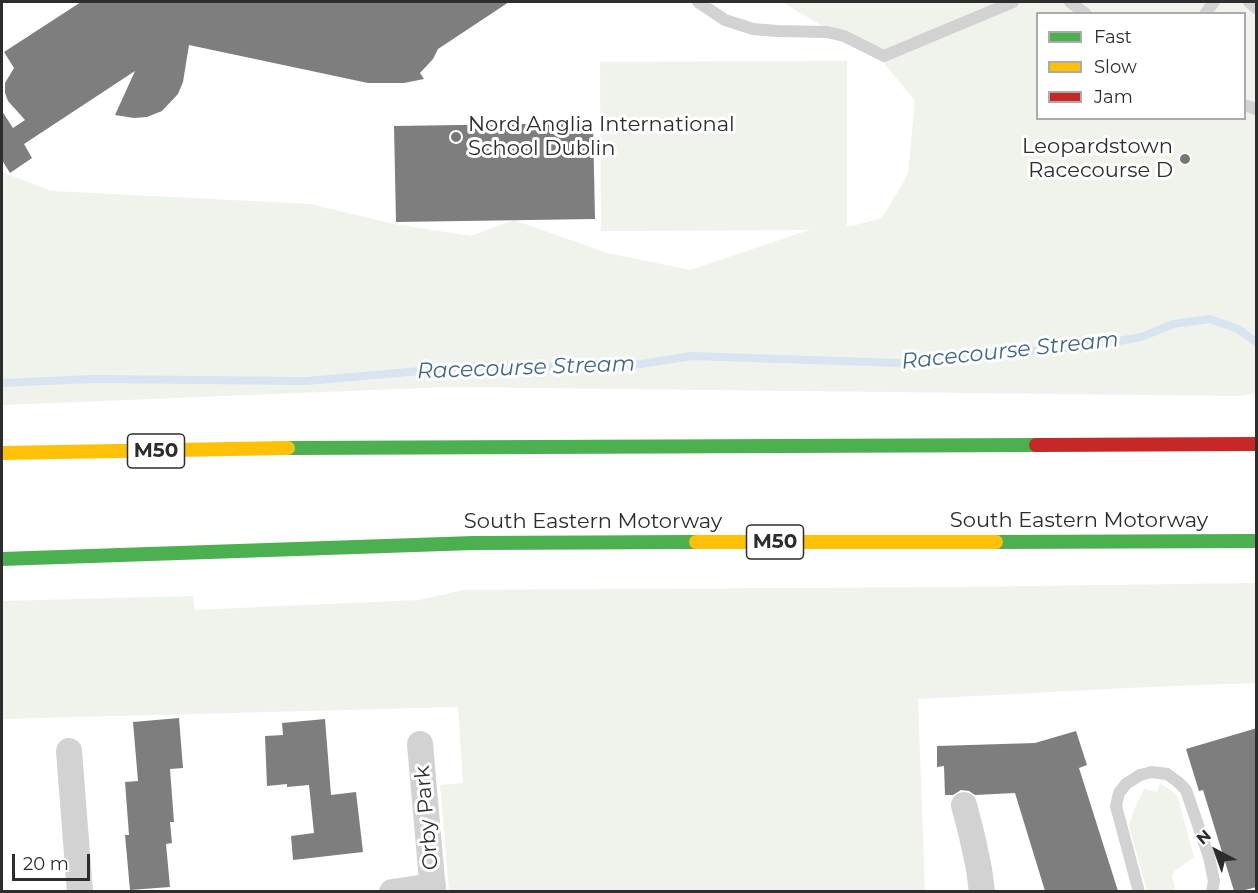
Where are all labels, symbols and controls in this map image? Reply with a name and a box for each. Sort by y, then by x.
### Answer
legend [1036,12,1246,120]
text: Fast [1094,26,1132,48]
text: Slow [1094,56,1137,78]
text: Jam [1094,86,1133,108]
place label: Nord Anglia International School Dublin [468,112,735,162]
marker: Nord Anglia International School Dublin [449,130,463,144]
place label: Leopardstown Racecourse D [1022,134,1173,184]
marker: Leopardstown Racecourse D [1178,152,1192,166]
water label: Racecourse Stream [900,326,1120,376]
water label: Racecourse Stream [417,351,635,385]
road number: M50 [128,434,184,468]
street label: South Eastern Motorway [950,508,1208,534]
street label: South Eastern Motorway [464,509,722,535]
road number: M50 [746,525,804,559]
street label: Orby Park [410,765,444,871]
north arrow [1186,821,1246,881]
text: N [1193,826,1215,848]
scale bar [15,842,93,880]
text: 20 m [23,853,69,875]

